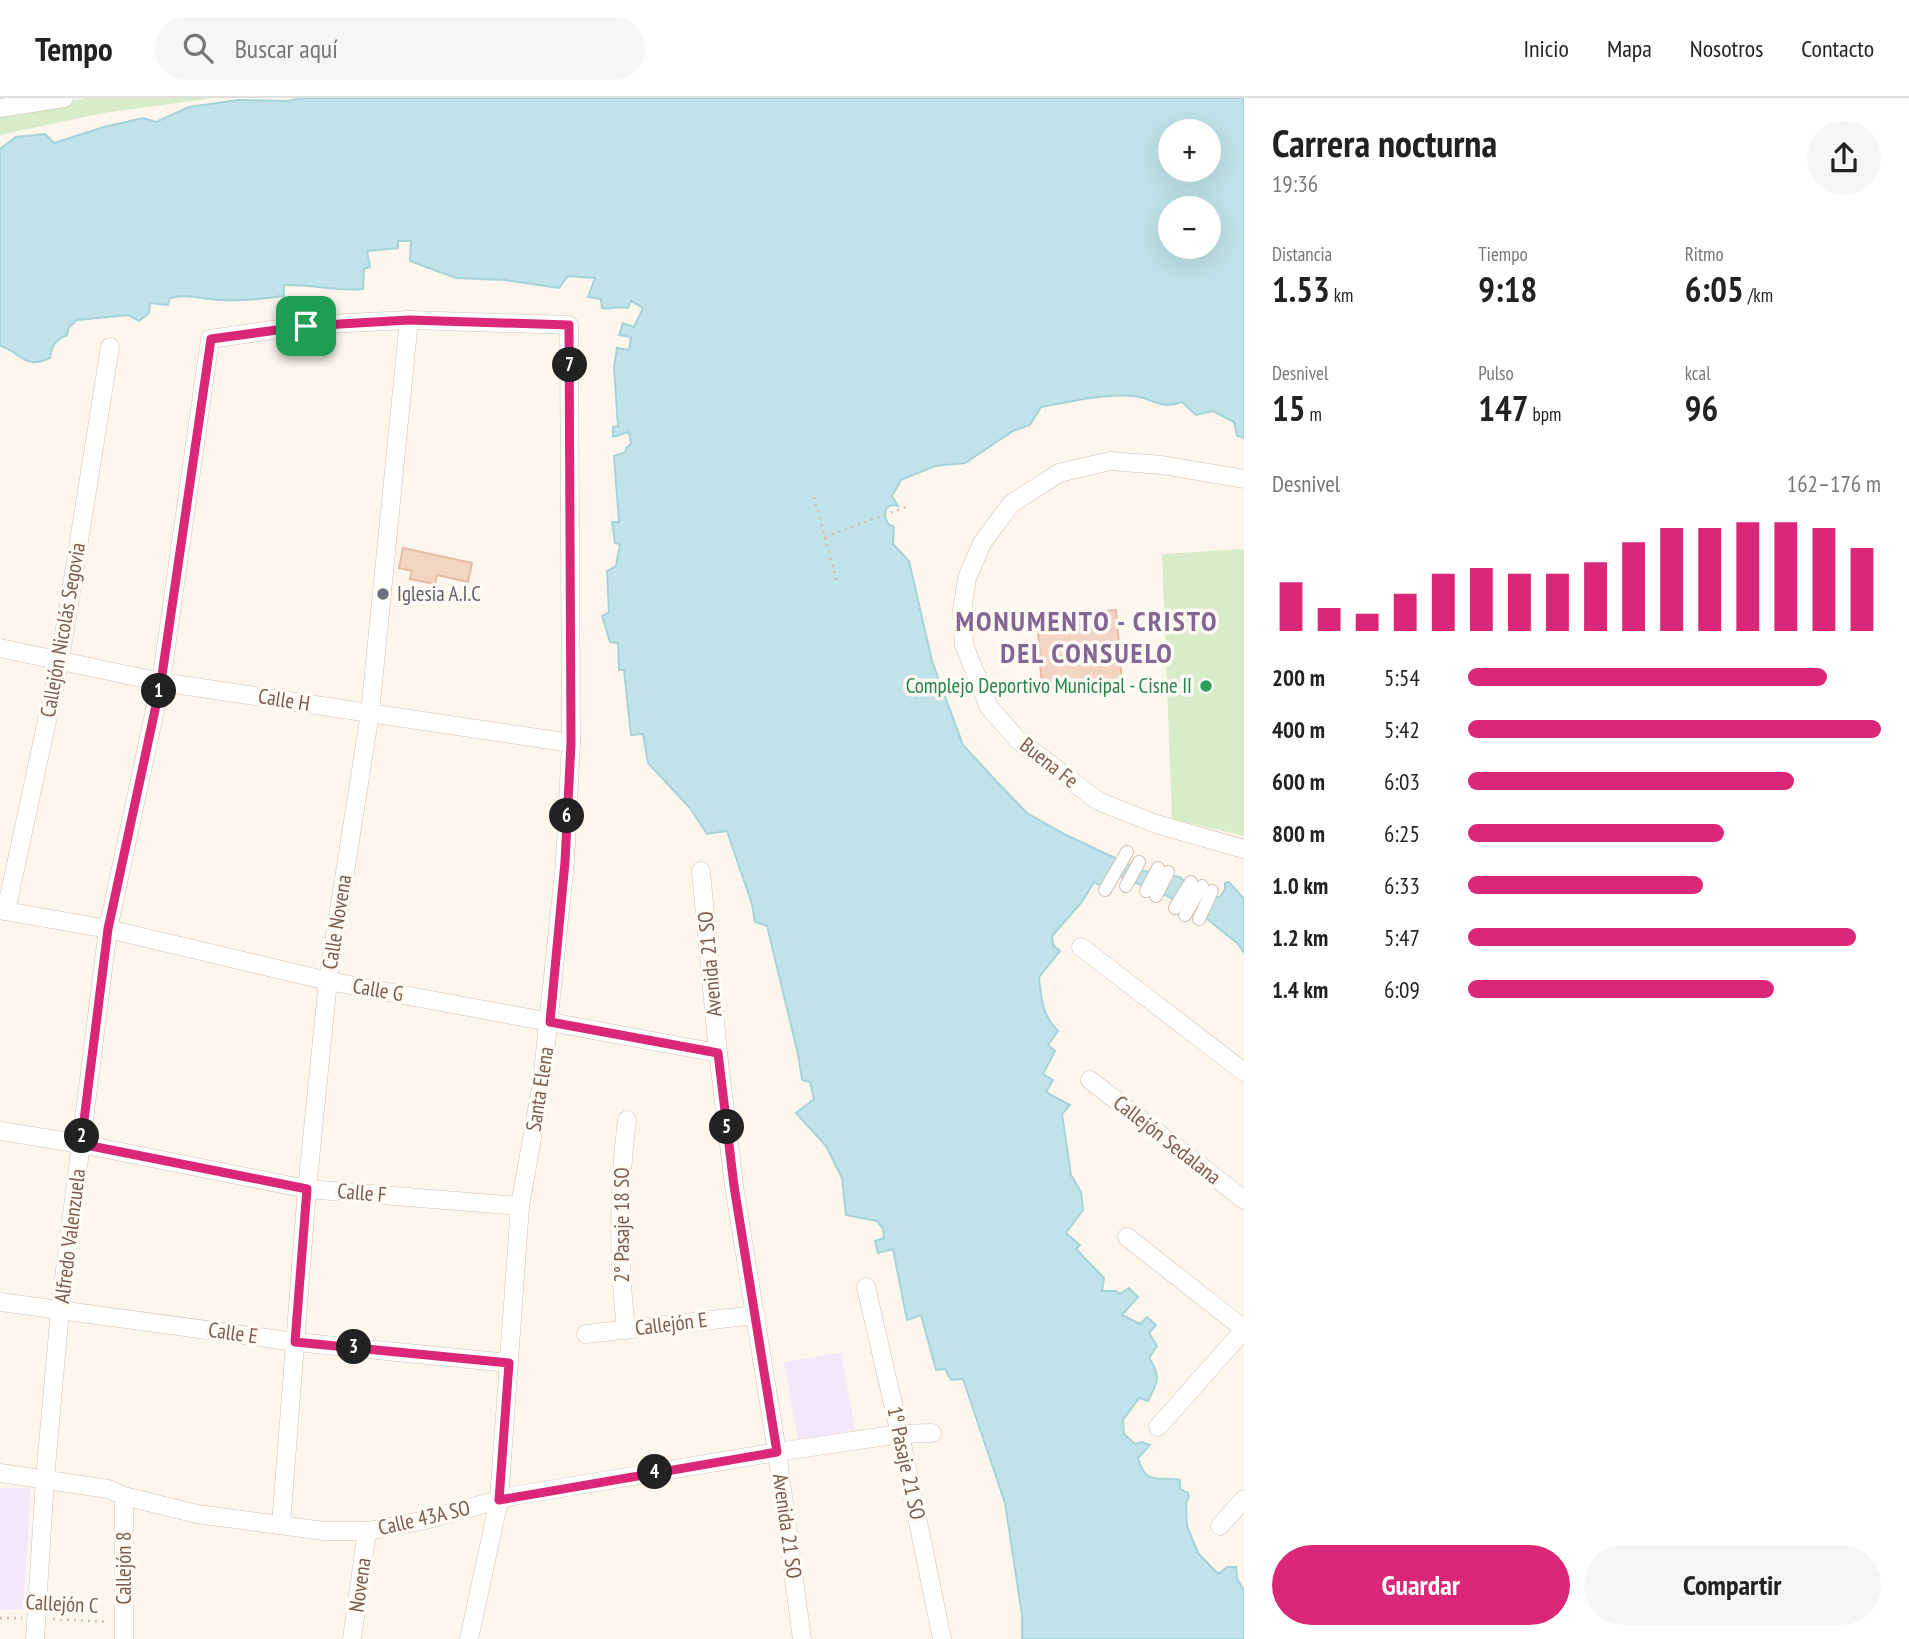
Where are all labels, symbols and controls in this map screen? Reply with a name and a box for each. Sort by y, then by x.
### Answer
search box [155,17,645,80]
text: Tempo [35,27,113,70]
icon: search [179,29,217,67]
text: Buscar aquí [235,32,338,65]
text: Inicio [1523,33,1569,64]
text: Mapa [1607,33,1652,64]
text: Nosotros [1690,33,1763,64]
text: Contacto [1801,33,1874,64]
text: Carrera nocturna [1272,118,1497,167]
map controls [1158,119,1221,259]
button: + [1158,119,1221,182]
button: share [1807,121,1881,195]
text: 19:36 [1272,169,1318,198]
button: − [1158,196,1221,259]
text: Distancia [1272,242,1332,266]
text: Tiempo [1478,242,1528,266]
text: Ritmo [1685,242,1724,266]
text: 1.53 [1272,266,1330,312]
text: 9:18 [1478,266,1537,312]
text: 6:05 [1685,266,1744,312]
text: km [1330,283,1353,307]
text: /km [1744,283,1773,307]
pin [276,296,336,356]
icon: arrive [287,307,325,345]
pin: 7 [552,348,588,382]
text: 7 [565,352,574,376]
text: Desnivel [1272,361,1328,385]
text: Pulso [1478,361,1514,385]
text: kcal [1685,361,1711,385]
text: 15 [1272,385,1305,431]
text: 147 [1478,385,1529,431]
text: 96 [1685,385,1718,431]
text: m [1305,402,1322,426]
text: bpm [1529,402,1561,426]
text: Desnivel [1272,469,1340,498]
text: 162–176 m [1787,469,1881,498]
street label: Callejón Nicolás Segovia [34,540,91,719]
place label: Iglesia A.I.C [397,580,481,607]
marker: Iglesia A.I.C [375,586,391,602]
district label: MONUMENTO - CRISTO DEL CONSUELO [955,602,1219,671]
text: 200 m [1272,663,1325,692]
text: 5:54 [1384,663,1420,692]
place label: Complejo Deportivo Municipal - Cisne II [906,672,1192,699]
pin: 1 [142,674,176,708]
text: 1 [154,678,163,702]
marker: Complejo Deportivo Municipal - Cisne II [1198,678,1214,694]
street label: Calle H [256,682,312,717]
text: 400 m [1272,715,1325,744]
text: 5:42 [1384,715,1420,744]
street label: Buena Fe [1015,731,1084,794]
text: 600 m [1272,767,1325,796]
text: 6:03 [1384,767,1420,796]
pin: 6 [550,798,584,834]
text: 6 [562,803,571,827]
text: 800 m [1272,819,1325,848]
text: 6:25 [1384,819,1420,848]
text: 1.0 km [1272,871,1328,900]
text: 6:33 [1384,871,1420,900]
street label: Calle Novena [316,873,357,971]
street label: Avenida 21 SO [691,910,728,1018]
text: 1.2 km [1272,923,1328,952]
text: 5:47 [1384,923,1420,952]
street label: Calle G [351,972,406,1007]
text: 1.4 km [1272,975,1328,1004]
text: 6:09 [1384,975,1420,1004]
street label: Santa Elena [519,1045,560,1133]
street label: Callejón Sedalana [1108,1089,1227,1190]
pin: 5 [710,1110,744,1144]
text: 5 [722,1114,731,1138]
pin: 2 [64,1118,100,1154]
text: 2 [77,1123,86,1147]
street label: Alfredo Valenzuela [48,1167,91,1305]
street label: 2° Pasaje 18 SO [608,1167,635,1283]
street label: Calle F [336,1177,388,1208]
street label: Callejón E [633,1306,709,1341]
street label: Calle E [207,1316,260,1349]
pin: 3 [336,1330,372,1364]
text: 3 [349,1334,358,1358]
street label: 1º Pasaje 21 SO [881,1404,932,1522]
pin: 4 [638,1454,672,1490]
text: 4 [650,1459,659,1483]
street label: Avenida 21 SO [767,1472,808,1580]
street label: Calle 43A SO [375,1494,473,1541]
street label: Callejón 8 [110,1532,137,1604]
button: Guardar [1272,1545,1570,1625]
button: Compartir [1584,1545,1881,1625]
street label: Novena [342,1556,377,1614]
street label: Callejón C [25,1588,100,1619]

